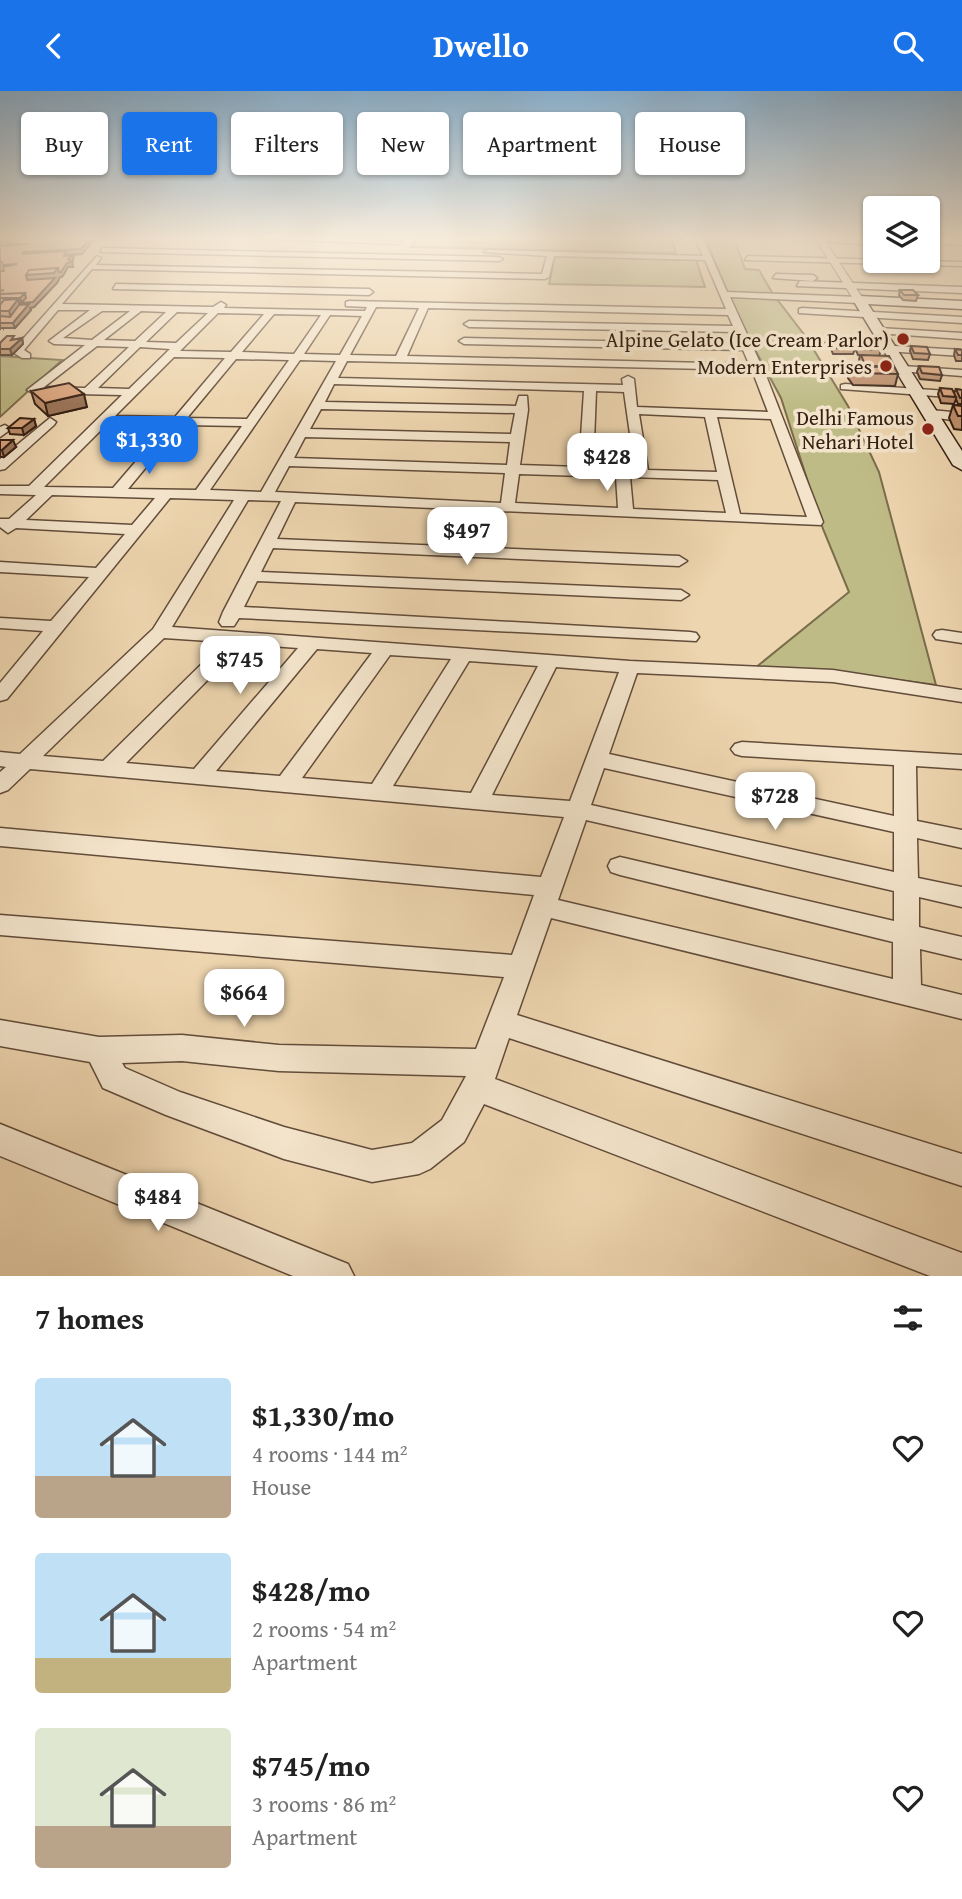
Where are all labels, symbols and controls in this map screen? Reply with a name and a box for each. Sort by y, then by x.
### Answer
text: Dwello [433,22,529,69]
icon: back [35,27,73,65]
icon: search [889,27,927,65]
chip: Buy [21,112,108,175]
chip: Rent [122,112,217,175]
chip: Filters [231,112,343,175]
chip: New [357,112,449,175]
chip: Apartment [463,112,621,175]
chip: House [635,112,745,175]
map controls [863,196,940,273]
button: layers [863,196,940,273]
place label: Alpine Gelato (Ice Cream Parlor) [606,324,889,355]
marker: Alpine Gelato (Ice Cream Parlor) [895,331,911,347]
place label: Modern Enterprises [697,351,872,382]
marker: Modern Enterprises [878,358,894,374]
place label: Delhi Famous Nehari Hotel [796,402,914,457]
pin: $1,330 [92,417,206,476]
marker: Delhi Famous Nehari Hotel [920,421,936,437]
text: $1,330 [116,422,182,455]
pin: $428 [566,433,648,493]
text: $428 [583,439,631,472]
pin: $497 [426,507,508,567]
text: $497 [443,513,491,546]
pin: $745 [199,637,281,696]
text: $745 [216,642,264,675]
pin: $728 [734,773,816,832]
text: $728 [751,778,799,811]
pin: $664 [203,969,285,1029]
text: $664 [220,975,268,1008]
pin: $484 [117,1173,199,1233]
text: $484 [134,1179,182,1212]
text: 7 homes [35,1296,144,1340]
icon: filters [889,1299,927,1337]
text: $1,330/mo [252,1393,394,1437]
icon: home [91,1406,175,1490]
icon: heart [889,1429,927,1467]
text: 4 rooms · 144 m² [252,1437,407,1470]
text: House [252,1470,311,1503]
text: $428/mo [252,1568,370,1612]
icon: home [91,1581,175,1665]
icon: heart [889,1604,927,1642]
text: 2 rooms · 54 m² [252,1612,396,1645]
text: Apartment [252,1645,357,1678]
text: $745/mo [252,1743,370,1787]
icon: home [91,1756,175,1840]
icon: heart [889,1779,927,1817]
text: 3 rooms · 86 m² [252,1787,396,1820]
text: Apartment [252,1820,357,1853]

